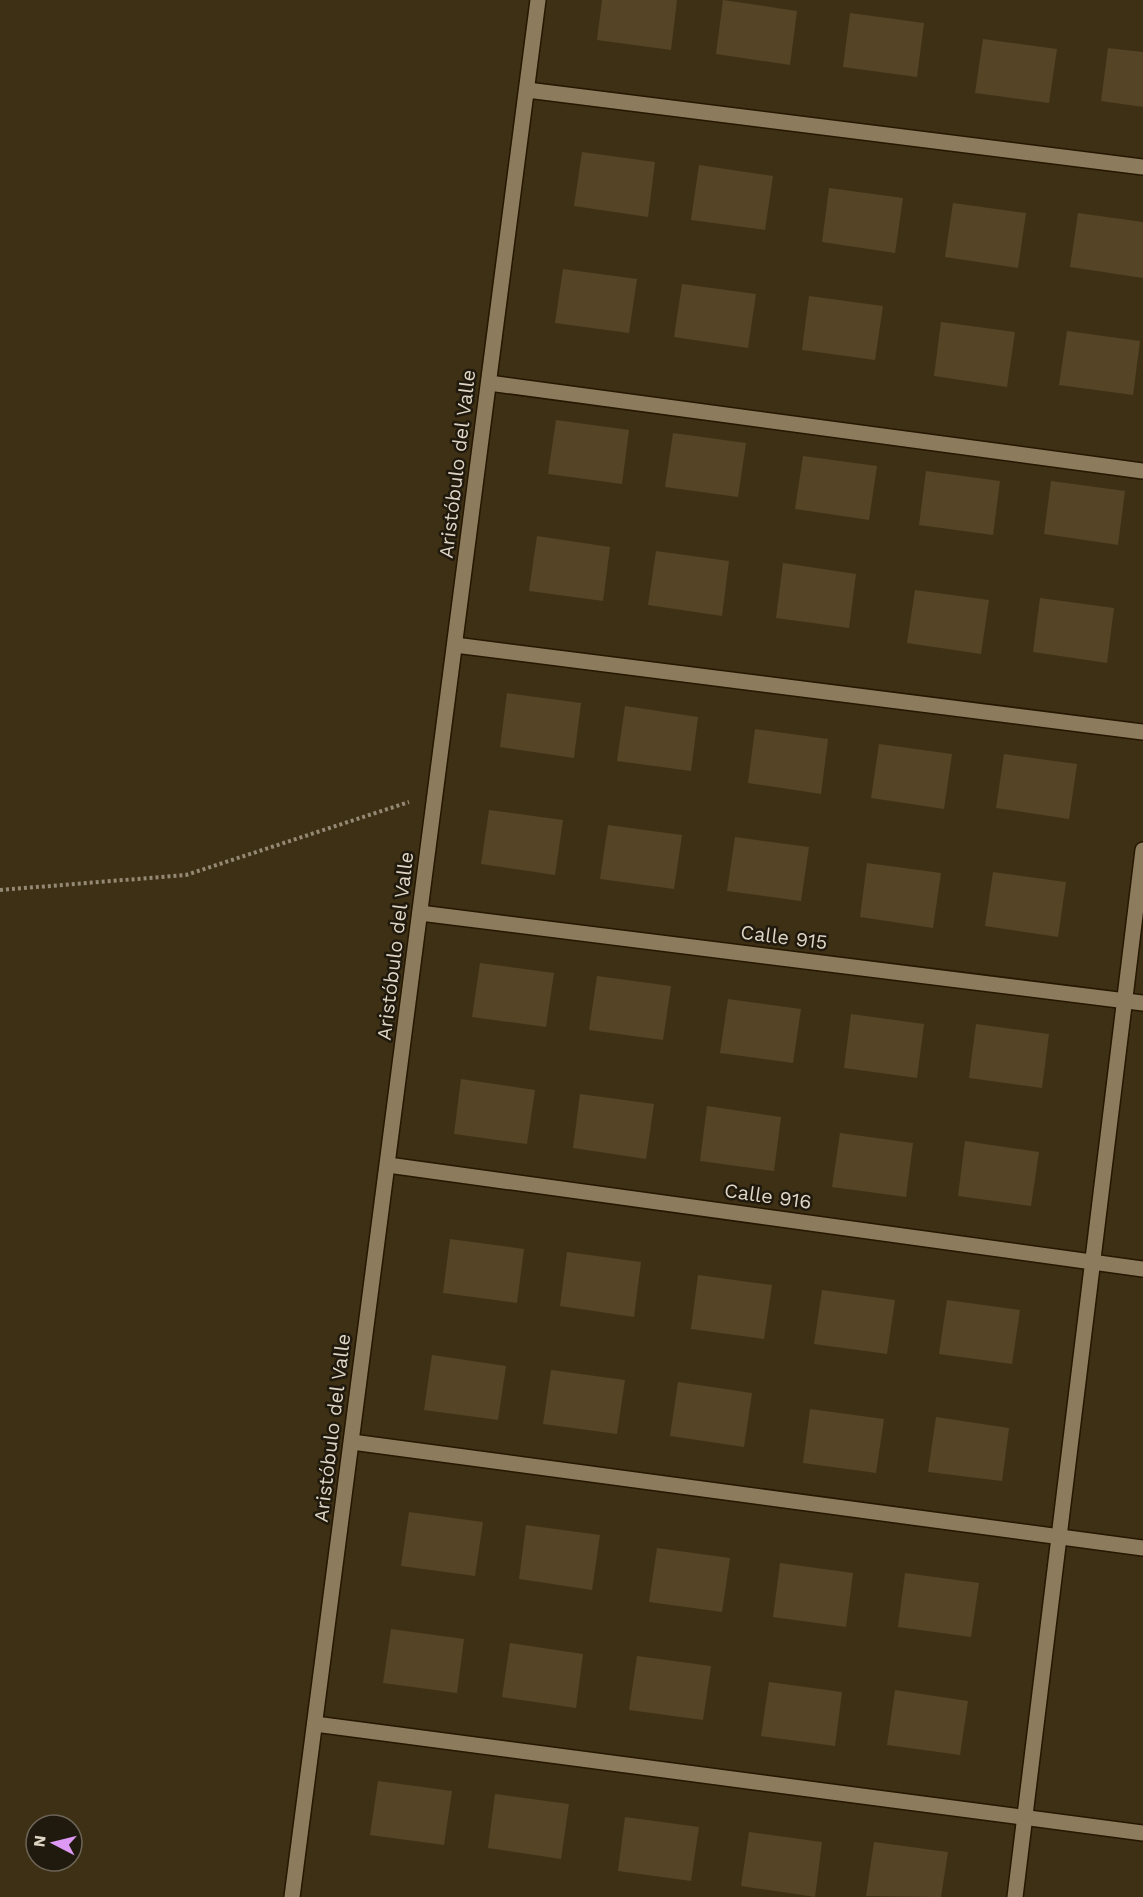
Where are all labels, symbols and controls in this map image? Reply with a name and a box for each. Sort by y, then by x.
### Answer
street label: Aristóbulo del Valle [434,368,480,560]
street label: Aristóbulo del Valle [372,850,418,1042]
street label: Calle 915 [739,920,829,954]
street label: Calle 916 [723,1178,813,1214]
street label: Aristóbulo del Valle [309,1332,355,1524]
north arrow [24,1813,84,1873]
text: N [29,1834,50,1848]

